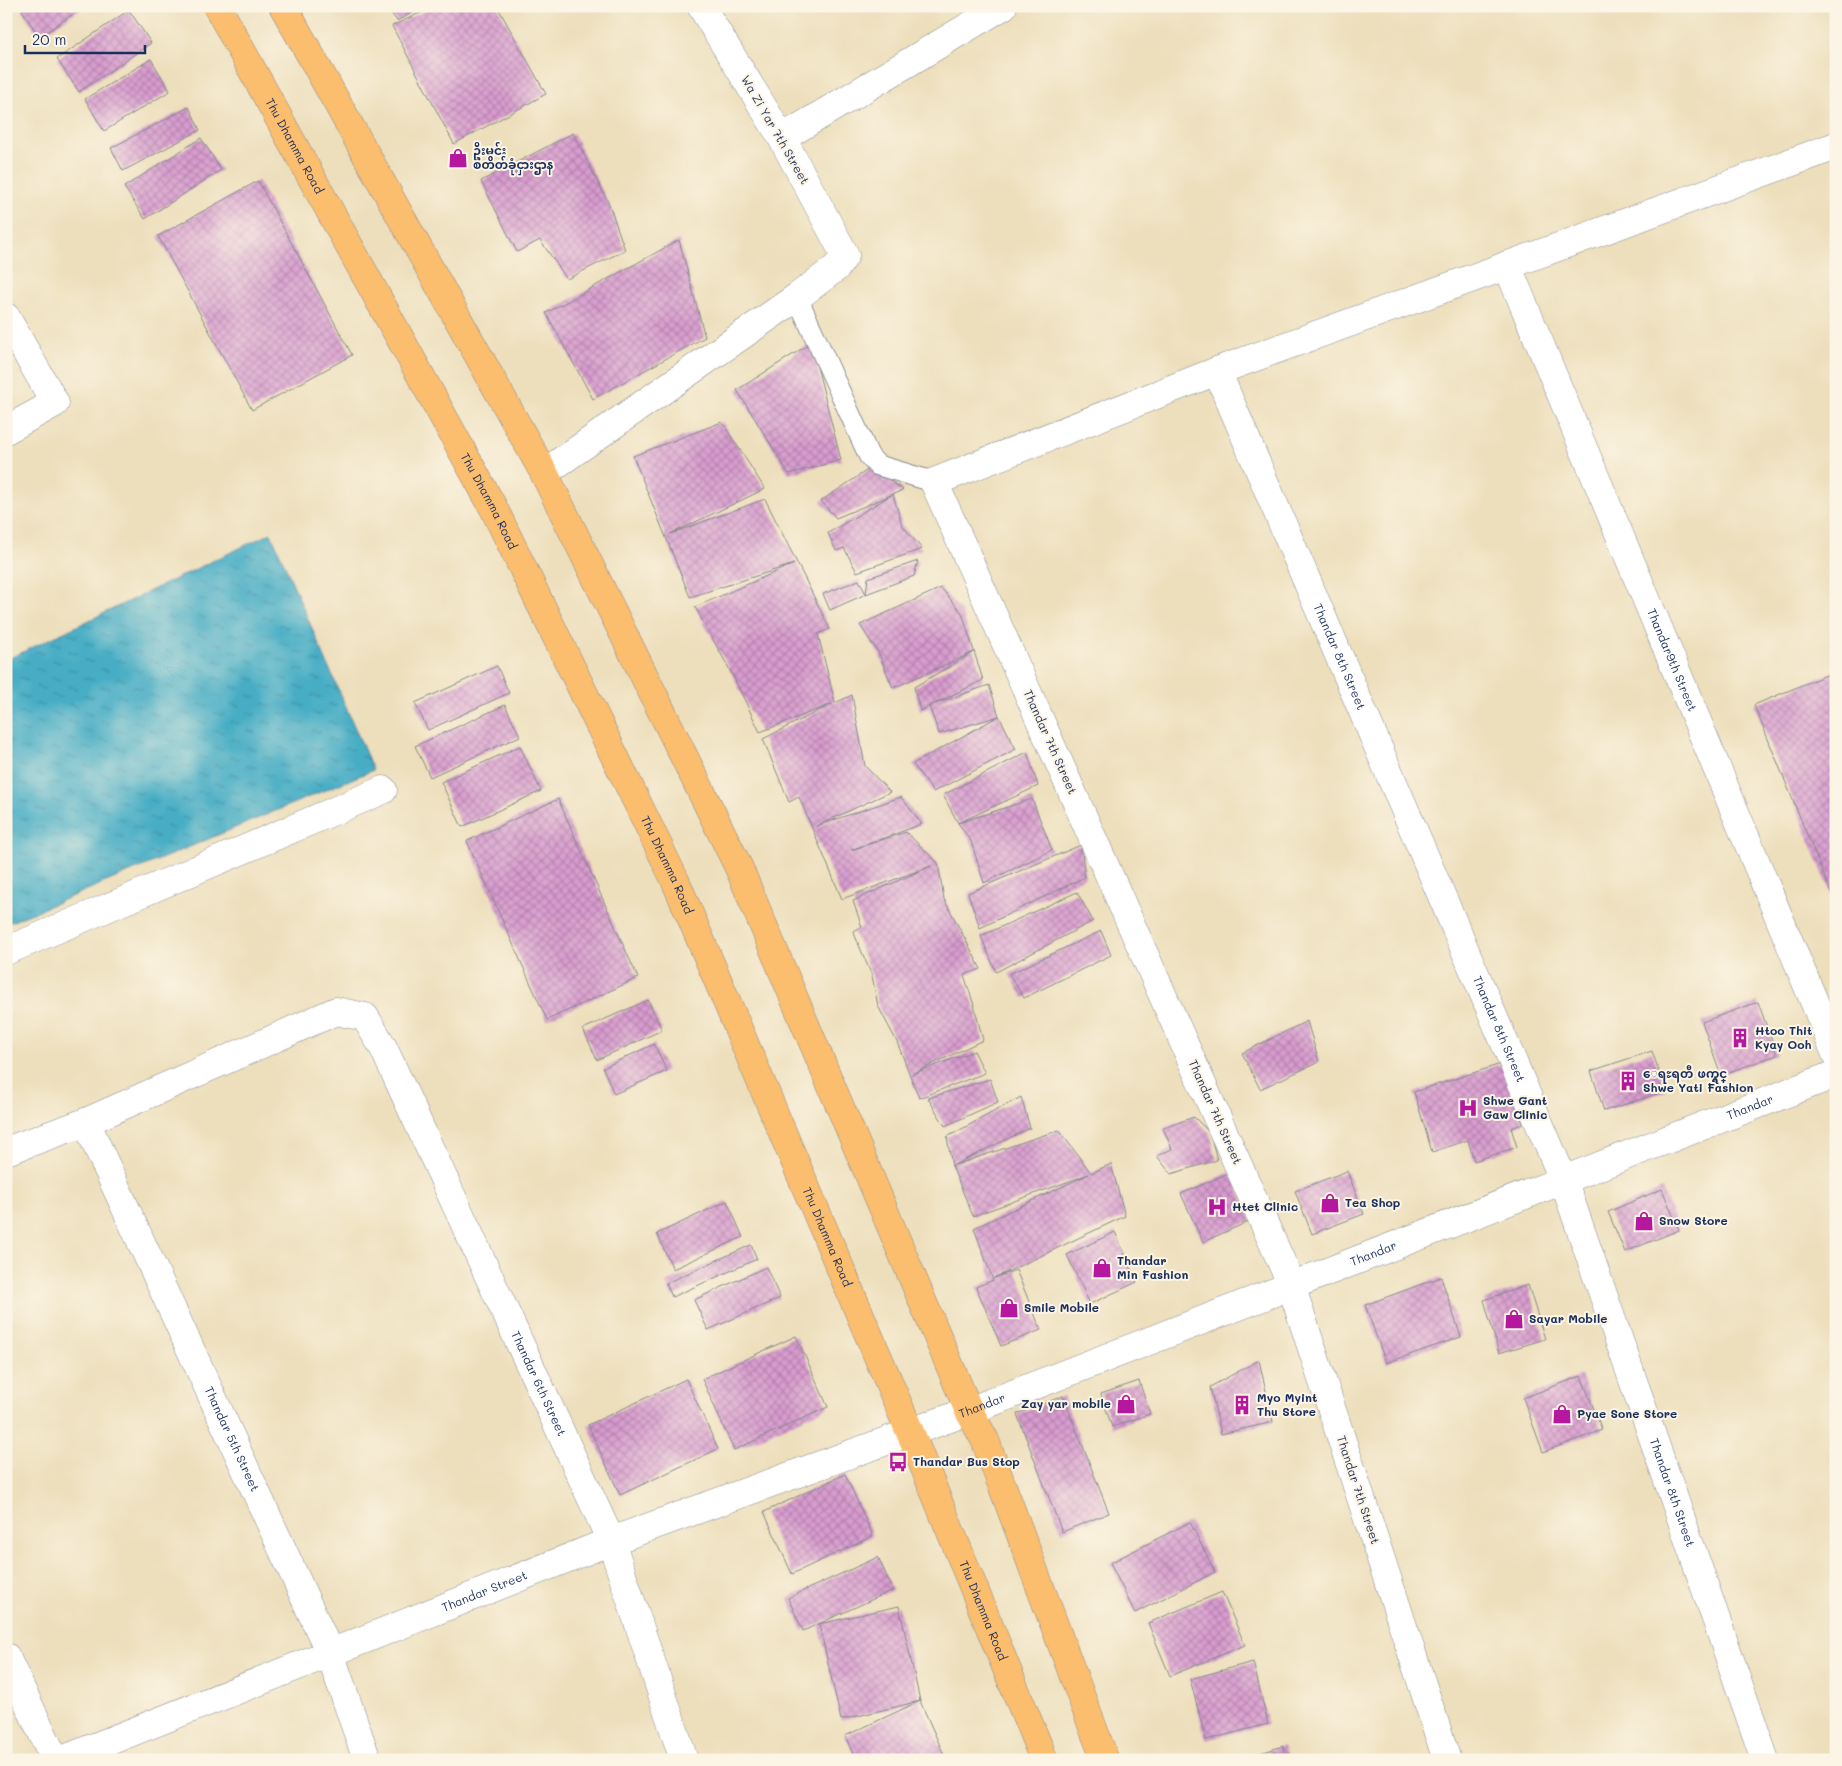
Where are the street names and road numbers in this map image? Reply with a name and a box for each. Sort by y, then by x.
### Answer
street label: Wa Zi Yar 7th Street [738,72,814,187]
street label: Thu Dhamma Road [262,95,328,197]
street label: Thu Dhamma Road [458,450,522,552]
street label: Thandar 8th Street [1311,601,1370,712]
street label: Thandar9th Street [1644,606,1701,713]
street label: Thandar 7th Street [1021,687,1081,797]
street label: Thu Dhamma Road [638,813,698,917]
street label: Thandar 8th Street [1470,973,1530,1084]
street label: Thandar 7th Street [1186,1057,1246,1167]
street label: Thandar [1724,1090,1775,1123]
street label: Thu Dhamma Road [800,1184,856,1289]
street label: Thandar [1348,1237,1399,1269]
street label: Thandar 6th Street [508,1328,570,1438]
street label: Thandar 5th Street [202,1384,264,1494]
street label: Thandar [956,1389,1007,1421]
street label: Thandar 7th Street [1334,1433,1384,1546]
street label: Thandar 8th Street [1647,1436,1699,1549]
street label: Thu Dhamma Road [956,1558,1012,1663]
street label: Thandar Street [439,1566,529,1615]

